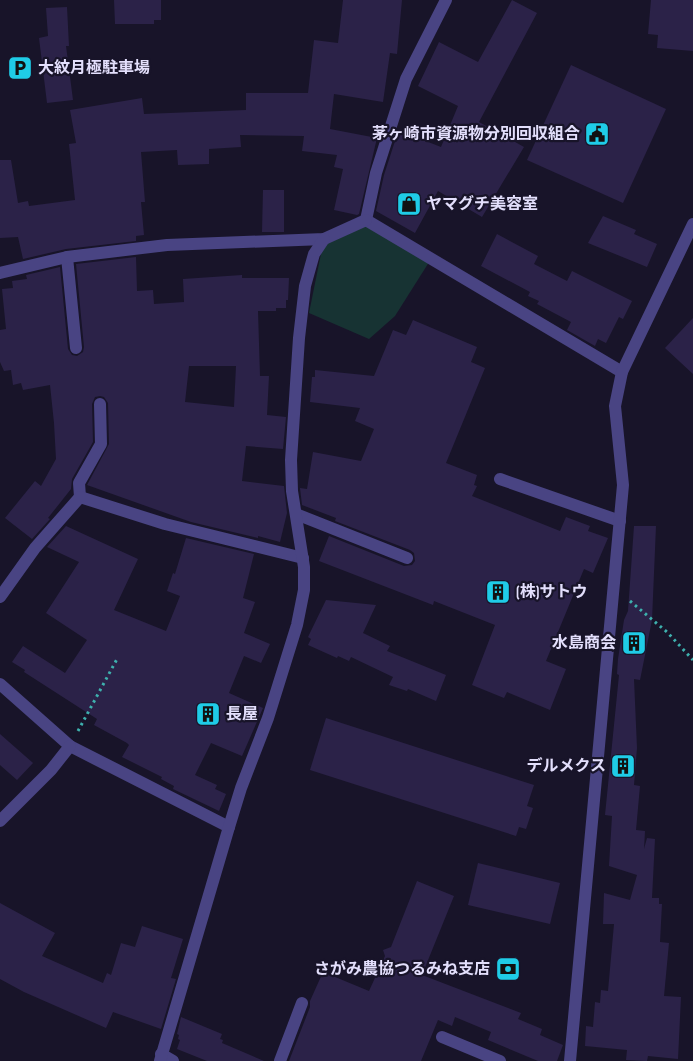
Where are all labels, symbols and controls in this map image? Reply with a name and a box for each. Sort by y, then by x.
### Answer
parking icon: 大紋月極駐車場 [7,55,33,81]
place label: 大紋月極駐車場 [38,59,150,78]
public building icon: 茅ヶ崎市資源物分別回収組合 [584,121,610,147]
place label: 茅ヶ崎市資源物分別回収組合 [372,125,580,144]
shop icon: ヤマグチ美容室 [396,191,422,217]
place label: ヤマグチ美容室 [426,194,538,214]
building icon: (株)サトウ [485,579,511,605]
place label: (株)サトウ [516,583,587,602]
building icon: 水島商会 [621,630,647,656]
place label: 水島商会 [552,634,616,653]
building icon: 長屋 [195,701,221,727]
place label: 長屋 [226,705,258,724]
building icon: デルメクス [610,753,636,779]
place label: デルメクス [526,757,606,776]
bank icon: さがみ農協つるみね支店 [495,956,521,982]
place label: さがみ農協つるみね支店 [314,960,490,979]

